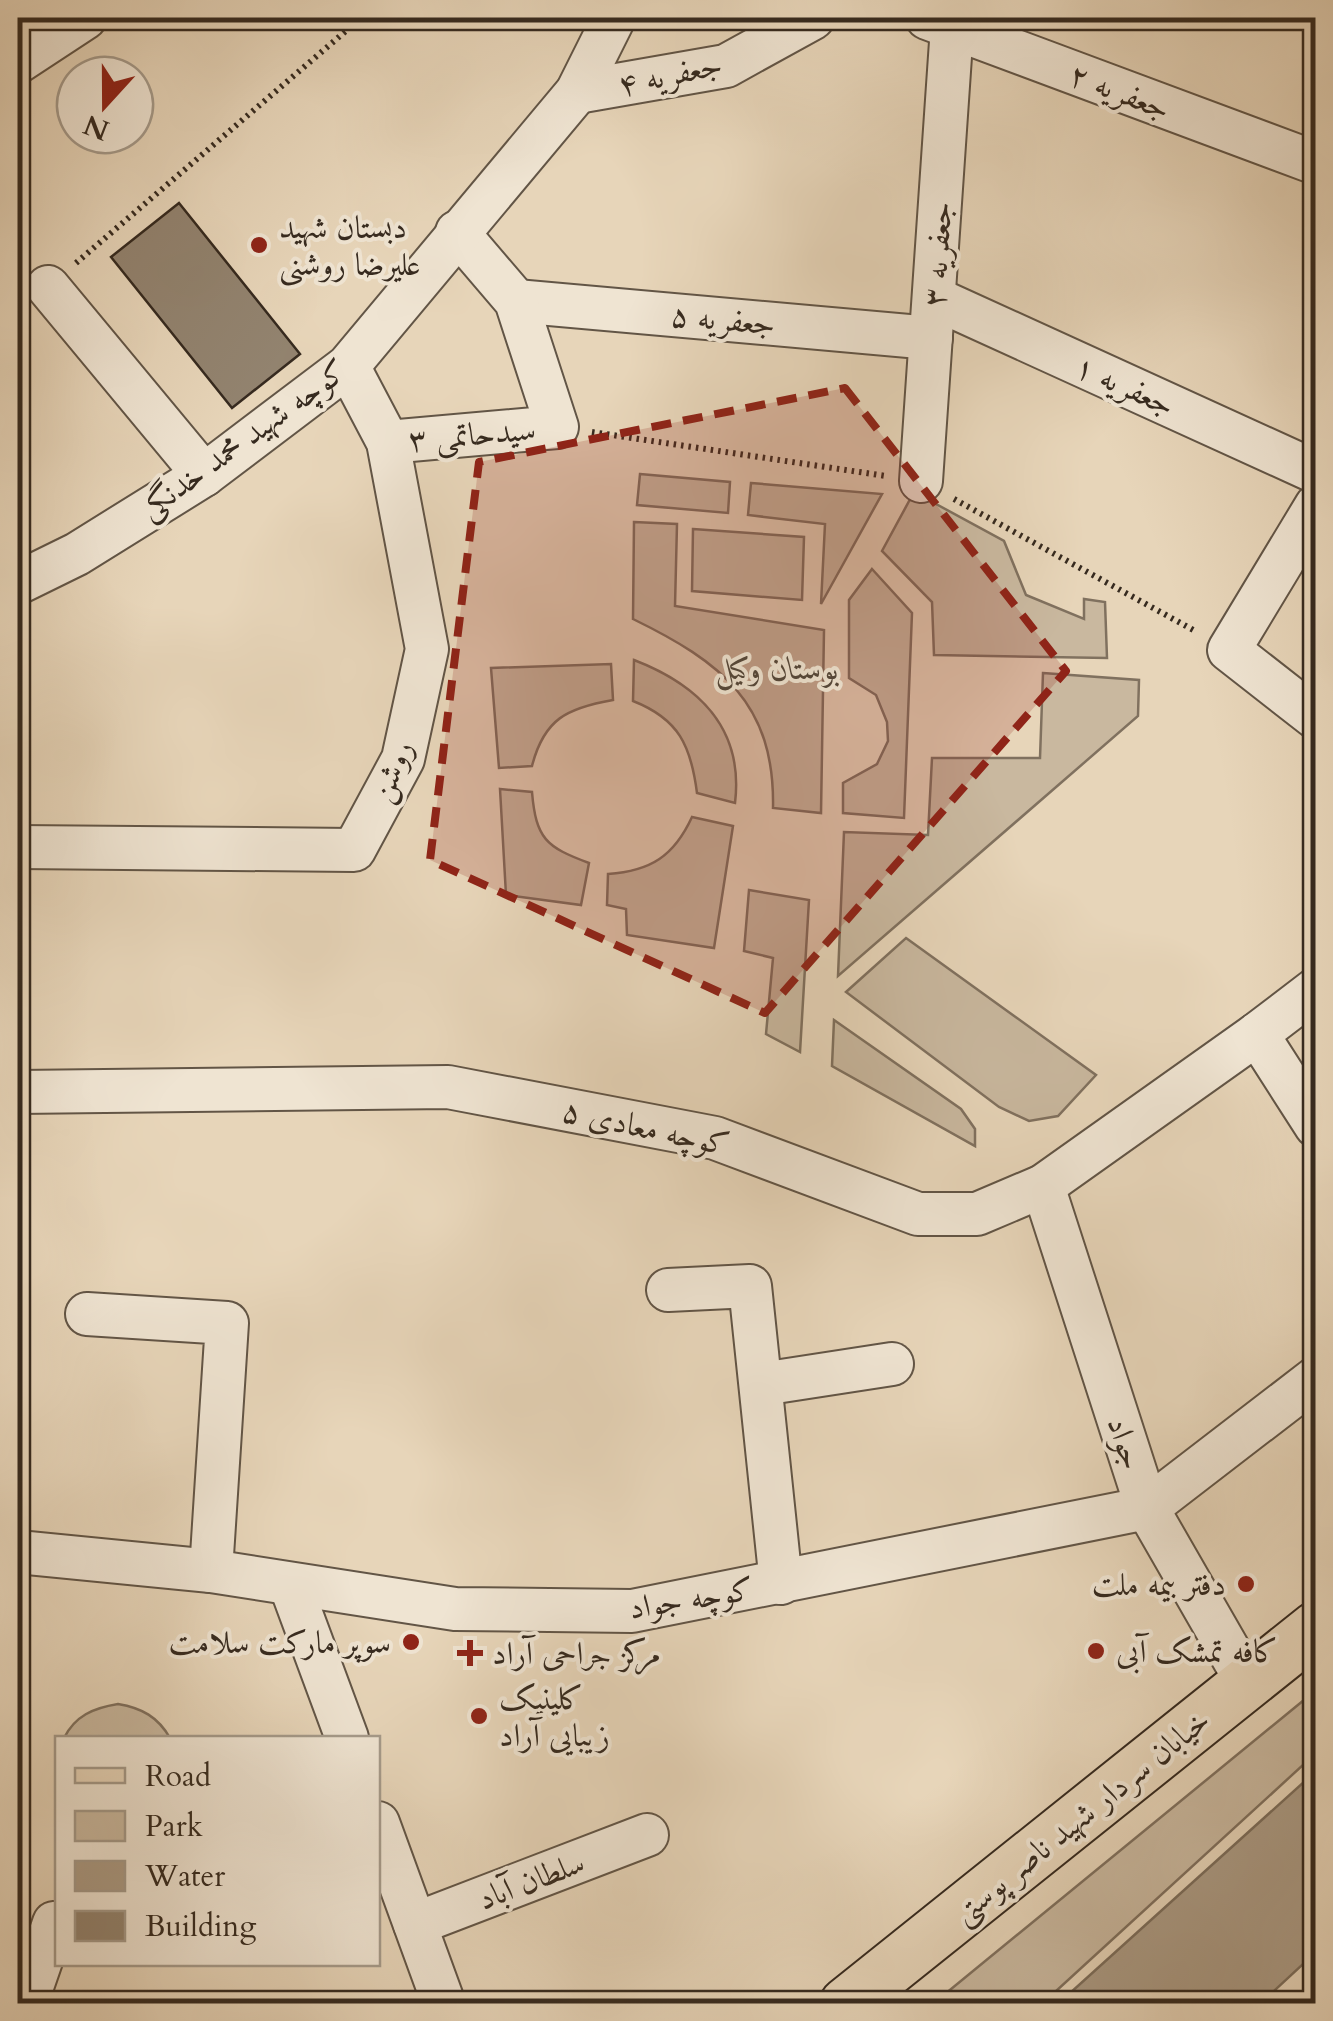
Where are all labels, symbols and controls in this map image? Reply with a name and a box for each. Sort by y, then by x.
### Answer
street label: جعفریه ۴ [614,43,726,107]
street label: جعفریه ۲ [1063,53,1177,131]
north arrow [55,55,155,155]
text: N [78,105,115,149]
street label: جعفریه ۳ [912,200,964,308]
place label: دبستان شهید علیرضا روشنی [279,206,421,287]
marker: دبستان شهید علیرضا روشنی [248,234,270,256]
street label: جعفریه ۵ [669,293,777,346]
street label: جعفریه ۱ [1068,344,1182,427]
street label: کوچه شهید محمد خدنگی [130,349,357,530]
street label: سیدحاتمی ۳ [406,408,538,462]
park label: بوستان وکیل [715,647,839,691]
street label: روشن [359,734,425,809]
street label: کوچه معادی ۵ [558,1089,733,1167]
street label: جواد [1096,1411,1154,1475]
place label: دفتر بیمه ملت [1092,1563,1226,1607]
street label: کوچه جواد [626,1567,757,1631]
marker: دفتر بیمه ملت [1235,1573,1257,1595]
place label: سوپر مارکت سلامت [169,1621,391,1665]
place label: کافه تمشک آبی [1116,1630,1278,1674]
marker: سوپر مارکت سلامت [400,1631,422,1653]
place label: مرکز جراحی آراد [492,1632,661,1676]
marker: مرکز جراحی آراد [457,1640,483,1666]
marker: کافه تمشک آبی [1085,1640,1107,1662]
place label: کلینیک زیبایی آراد [499,1677,610,1758]
street label: خیابان سردار شهید ناصر پوستی [943,1699,1220,1935]
marker: کلینیک زیبایی آراد [468,1705,490,1727]
legend [55,1736,380,1966]
text: Road [145,1756,211,1797]
text: Park [145,1806,203,1847]
street label: سلطان آباد [472,1840,591,1921]
text: Water [144,1856,225,1897]
text: Building [145,1906,256,1947]

